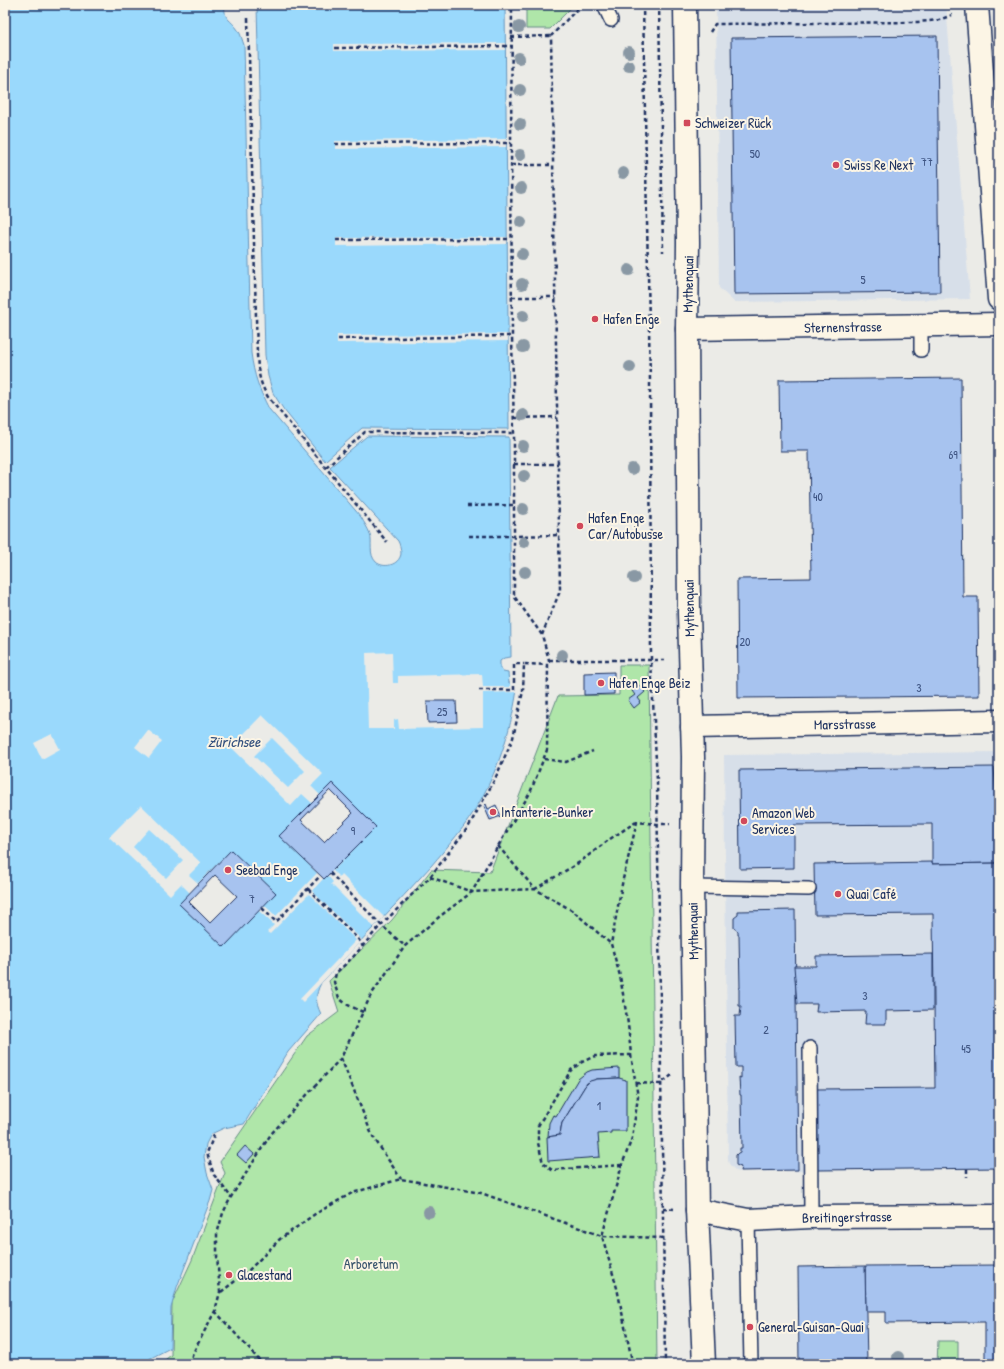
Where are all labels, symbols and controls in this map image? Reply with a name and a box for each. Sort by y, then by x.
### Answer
place label: Schweizer Rück [695,113,771,132]
marker: Schweizer Rück [682,118,692,128]
house number: 50 [750,145,760,162]
house number: 77 [921,153,933,170]
place label: Swiss Re Next [844,155,913,174]
marker: Swiss Re Next [831,160,841,170]
street label: Mythenquai [677,255,699,313]
house number: 5 [860,271,866,288]
place label: Hafen Enge [603,309,660,329]
marker: Hafen Enge [590,314,600,324]
street label: Sternenstrasse [804,316,883,337]
house number: 69 [948,446,958,463]
house number: 40 [813,488,823,505]
place label: Hafen Enge Car/Autobusse [588,508,664,543]
marker: Hafen Enge Car/Autobusse [575,521,585,531]
street label: Mythenquai [678,579,700,637]
house number: 20 [740,633,751,650]
place label: Hafen Enge Beiz [609,673,691,693]
marker: Hafen Enge Beiz [596,678,606,688]
house number: 3 [916,679,922,696]
house number: 25 [437,703,447,720]
street label: Marsstrasse [814,713,877,734]
water label: Zürichsee [208,731,261,752]
place label: Infanterie-Bunker [501,802,594,821]
place label: Amazon Web Services [752,803,815,838]
marker: Infanterie-Bunker [488,807,498,817]
marker: Amazon Web Services [739,816,749,826]
house number: 9 [351,822,356,839]
place label: Seebad Enge [236,860,298,880]
marker: Seebad Enge [223,865,233,875]
place label: Quai Café [846,884,897,903]
marker: Quai Café [833,889,843,899]
house number: 7 [249,890,255,907]
street label: Mythenquai [682,902,704,960]
house number: 3 [862,987,868,1004]
house number: 2 [763,1021,769,1038]
house number: 45 [961,1040,971,1057]
house number: 1 [597,1097,601,1114]
street label: Breitingerstrasse [802,1206,893,1228]
park label: Arboretum [344,1254,398,1273]
place label: Glacestand [237,1265,292,1284]
marker: Glacestand [224,1270,234,1280]
place label: General-Guisan-Quai [758,1317,864,1336]
marker: General-Guisan-Quai [745,1322,755,1332]

